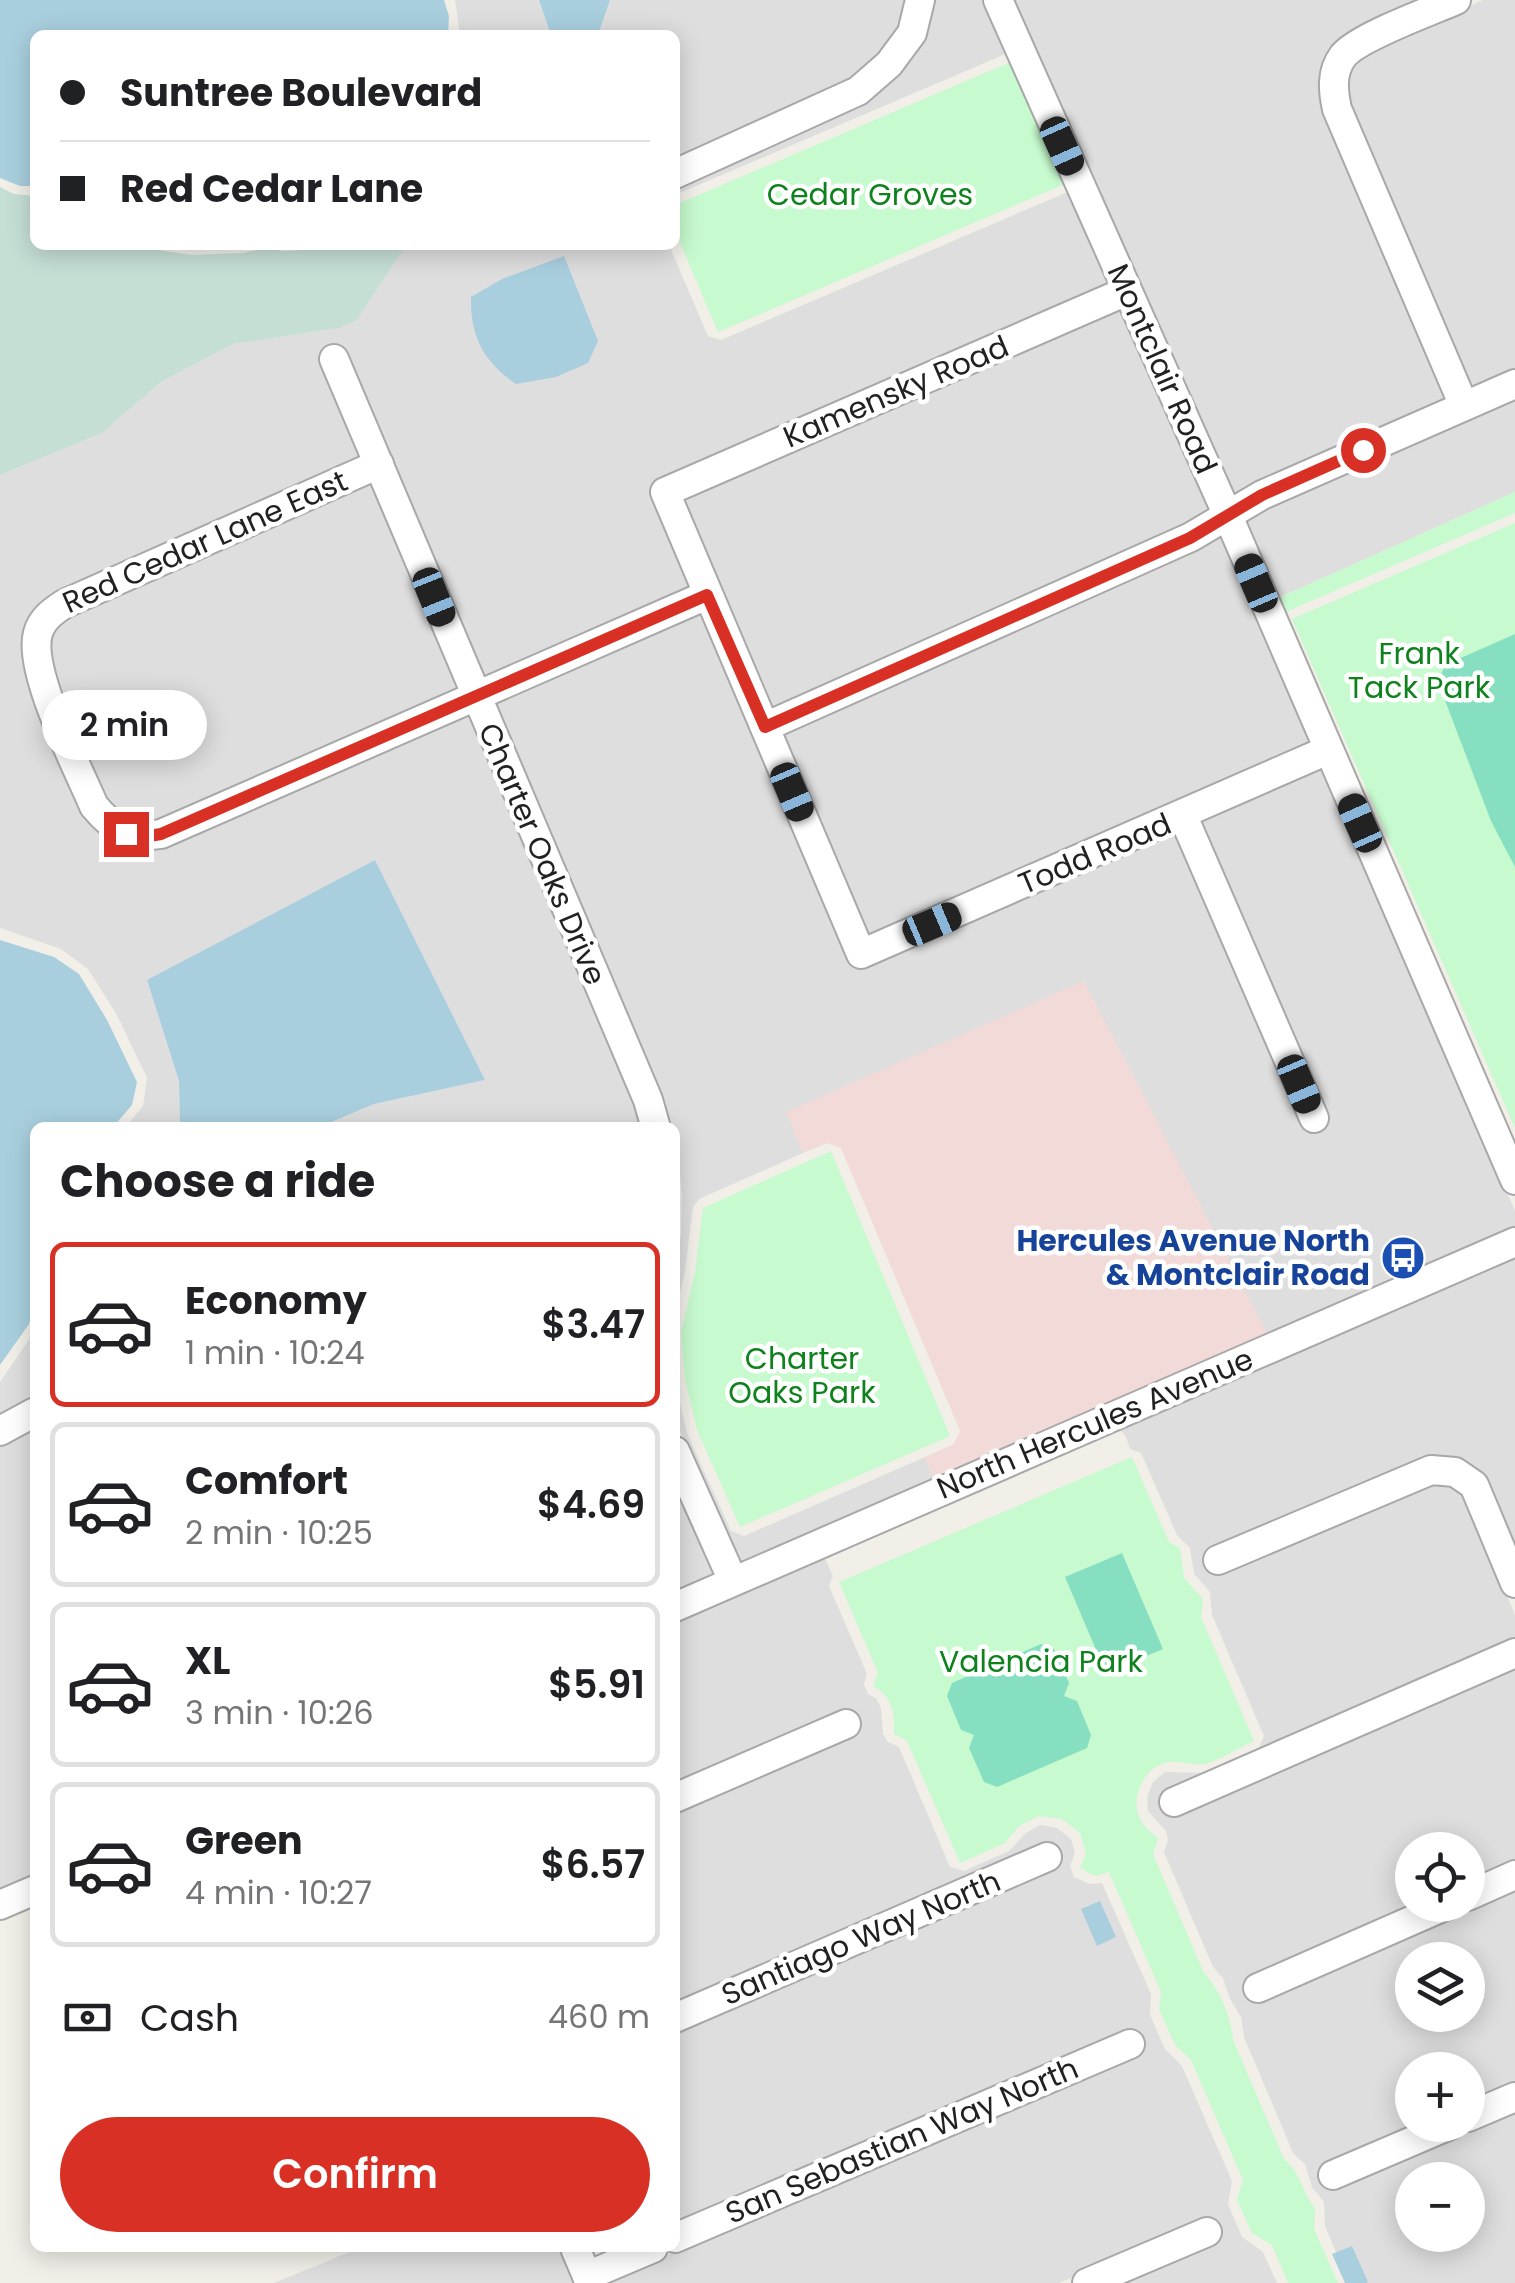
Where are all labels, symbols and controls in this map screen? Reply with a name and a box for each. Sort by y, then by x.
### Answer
text: Suntree Boulevard [120,66,482,119]
car [1036,112,1088,180]
text: Red Cedar Lane [120,162,423,215]
park label: Cedar Groves [767,173,973,216]
street label: Montclair Road [1097,257,1228,481]
street label: Kamensky Road [776,325,1015,458]
route start [1341,428,1386,473]
street label: Red Cedar Lane East [55,459,354,624]
car [1230,550,1282,616]
car [409,564,459,630]
park label: Frank Tack Park [1348,632,1491,709]
callout: 2 min [44,689,208,759]
text: 2 min [80,702,169,747]
street label: Charter Oaks Drive [468,716,617,991]
car [766,759,818,825]
car [1334,789,1386,857]
street label: Todd Road [1012,802,1178,905]
route end [104,812,149,857]
car [899,898,965,950]
car [1273,1051,1325,1117]
text: Choose a ride [60,1150,375,1213]
place label: Hercules Avenue North & Montclair Road [1016,1219,1370,1296]
bus stop icon: Hercules Avenue North & Montclair Road [1380,1235,1426,1281]
text: Economy [185,1274,367,1327]
icon: car [65,1280,155,1370]
text: $3.47 [542,1298,645,1351]
text: 1 min · 10:24 [185,1330,365,1375]
park label: Charter Oaks Park [728,1337,876,1414]
street label: North Hercules Avenue [930,1337,1260,1510]
text: Comfort [185,1454,348,1507]
icon: car [65,1460,155,1550]
text: $4.69 [537,1478,645,1531]
text: 2 min · 10:25 [185,1510,373,1555]
text: XL [185,1634,230,1687]
icon: car [65,1640,155,1730]
park label: Valencia Park [939,1640,1143,1683]
text: $5.91 [548,1658,645,1711]
text: 3 min · 10:26 [185,1690,373,1735]
text: Green [185,1814,303,1867]
icon: car [65,1820,155,1910]
map controls [1395,1832,1485,2252]
button: locate [1395,1832,1485,1922]
text: $6.57 [541,1838,645,1891]
street label: Santiago Way North [715,1859,1007,2016]
text: 4 min · 10:27 [185,1870,372,1915]
button: layers [1395,1942,1485,2032]
icon: cash [60,1990,115,2045]
text: Cash [140,1991,239,2044]
text: 460 m [548,1994,650,2039]
street label: San Sebastian Way North [719,2047,1085,2234]
button: + [1395,2052,1485,2142]
button: Confirm [60,2117,650,2232]
button: − [1395,2162,1485,2252]

